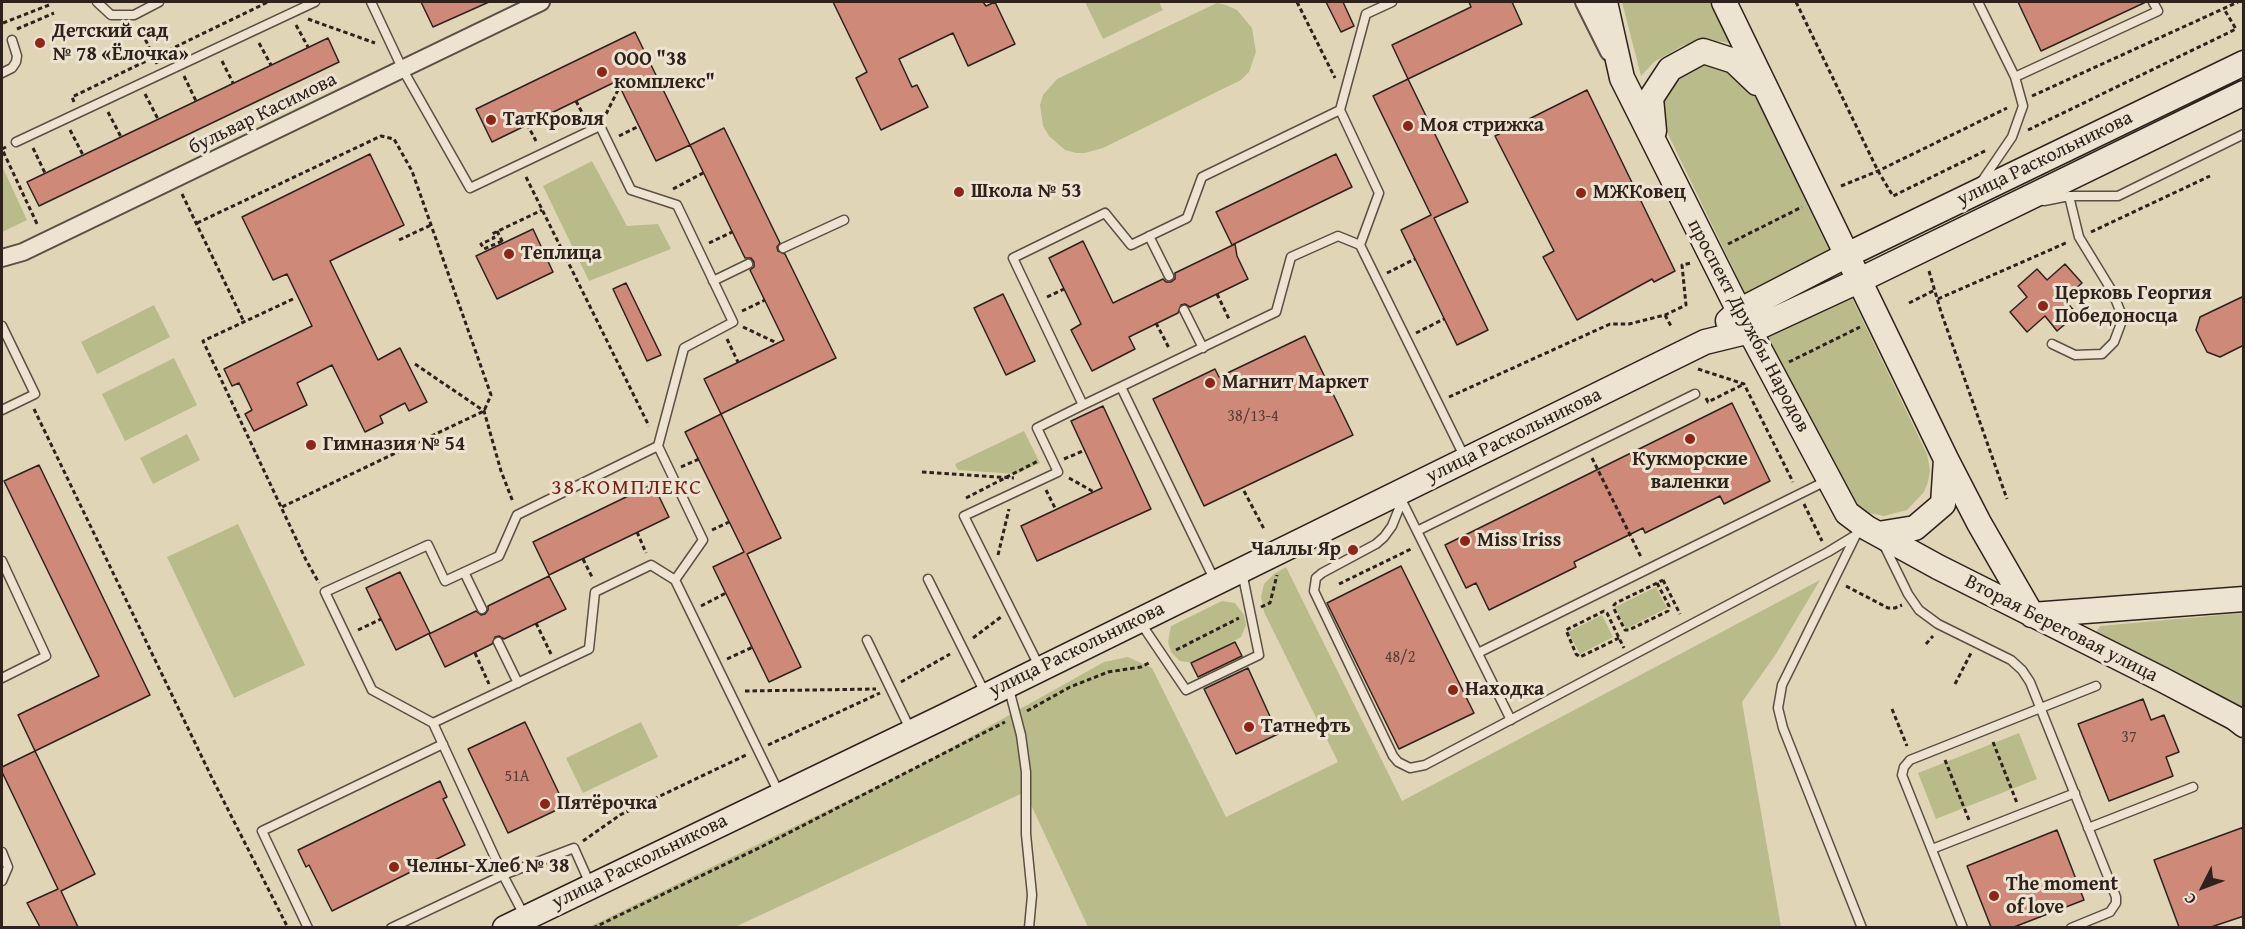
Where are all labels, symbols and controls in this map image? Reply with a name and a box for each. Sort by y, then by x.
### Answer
place label: Детский сад № 78 «Ёлочка» [52,20,189,67]
marker: Детский сад № 78 «Ёлочка» [33,36,47,50]
place label: ООО "38 комплекс" [614,48,715,95]
marker: ООО "38 комплекс" [595,65,609,79]
street label: бульвар Касимова [185,68,341,160]
street label: улица Раскольникова [1953,106,2137,212]
place label: ТатКровля [503,108,604,132]
marker: ТатКровля [484,113,498,127]
place label: Моя стрижка [1420,114,1544,138]
marker: Моя стрижка [1401,119,1415,133]
place label: Школа № 53 [971,180,1082,204]
place label: МЖКовец [1593,181,1686,205]
marker: Школа № 53 [952,185,966,199]
marker: МЖКовец [1574,186,1588,200]
street label: проспект Дружбы Народов [1682,215,1814,437]
place label: Теплица [521,242,602,266]
marker: Теплица [502,247,516,261]
place label: Церковь Георгия Победоносца [2055,282,2212,329]
marker: Церковь Георгия Победоносца [2036,299,2050,313]
place label: Магнит Маркет [1222,371,1368,395]
marker: Магнит Маркет [1203,376,1217,390]
street label: улица Раскольникова [1422,383,1606,489]
house number: 38/13-4 [1227,407,1279,427]
marker: Кукморские валенки [1683,432,1697,446]
place label: Гимназия № 54 [323,433,465,457]
marker: Гимназия № 54 [304,438,318,452]
place label: Кукморские валенки [1632,448,1748,495]
district label: 38 КОМПЛЕКС [551,475,703,501]
place label: Miss Iriss [1477,529,1561,553]
marker: Miss Iriss [1458,534,1472,548]
place label: Чаллы Яр [1251,538,1341,562]
marker: Чаллы Яр [1346,543,1360,557]
street label: Вторая Береговая улица [1960,570,2162,688]
street label: улица Раскольникова [985,597,1169,703]
house number: 48/2 [1385,648,1415,668]
place label: Находка [1465,678,1544,702]
marker: Находка [1446,683,1460,697]
place label: Татнефть [1261,715,1351,739]
marker: Татнефть [1242,720,1256,734]
house number: 37 [2121,728,2137,748]
house number: 51А [504,767,530,787]
place label: Пятёрочка [557,792,657,816]
marker: Пятёрочка [538,797,552,811]
street label: улица Раскольникова [548,809,732,915]
place label: Челны-Хлеб № 38 [406,855,569,879]
north arrow [2173,857,2233,917]
marker: Челны-Хлеб № 38 [387,860,401,874]
place label: The moment of love [2006,873,2118,920]
text: С [2178,888,2202,910]
marker: The moment of love [1987,889,2001,903]

